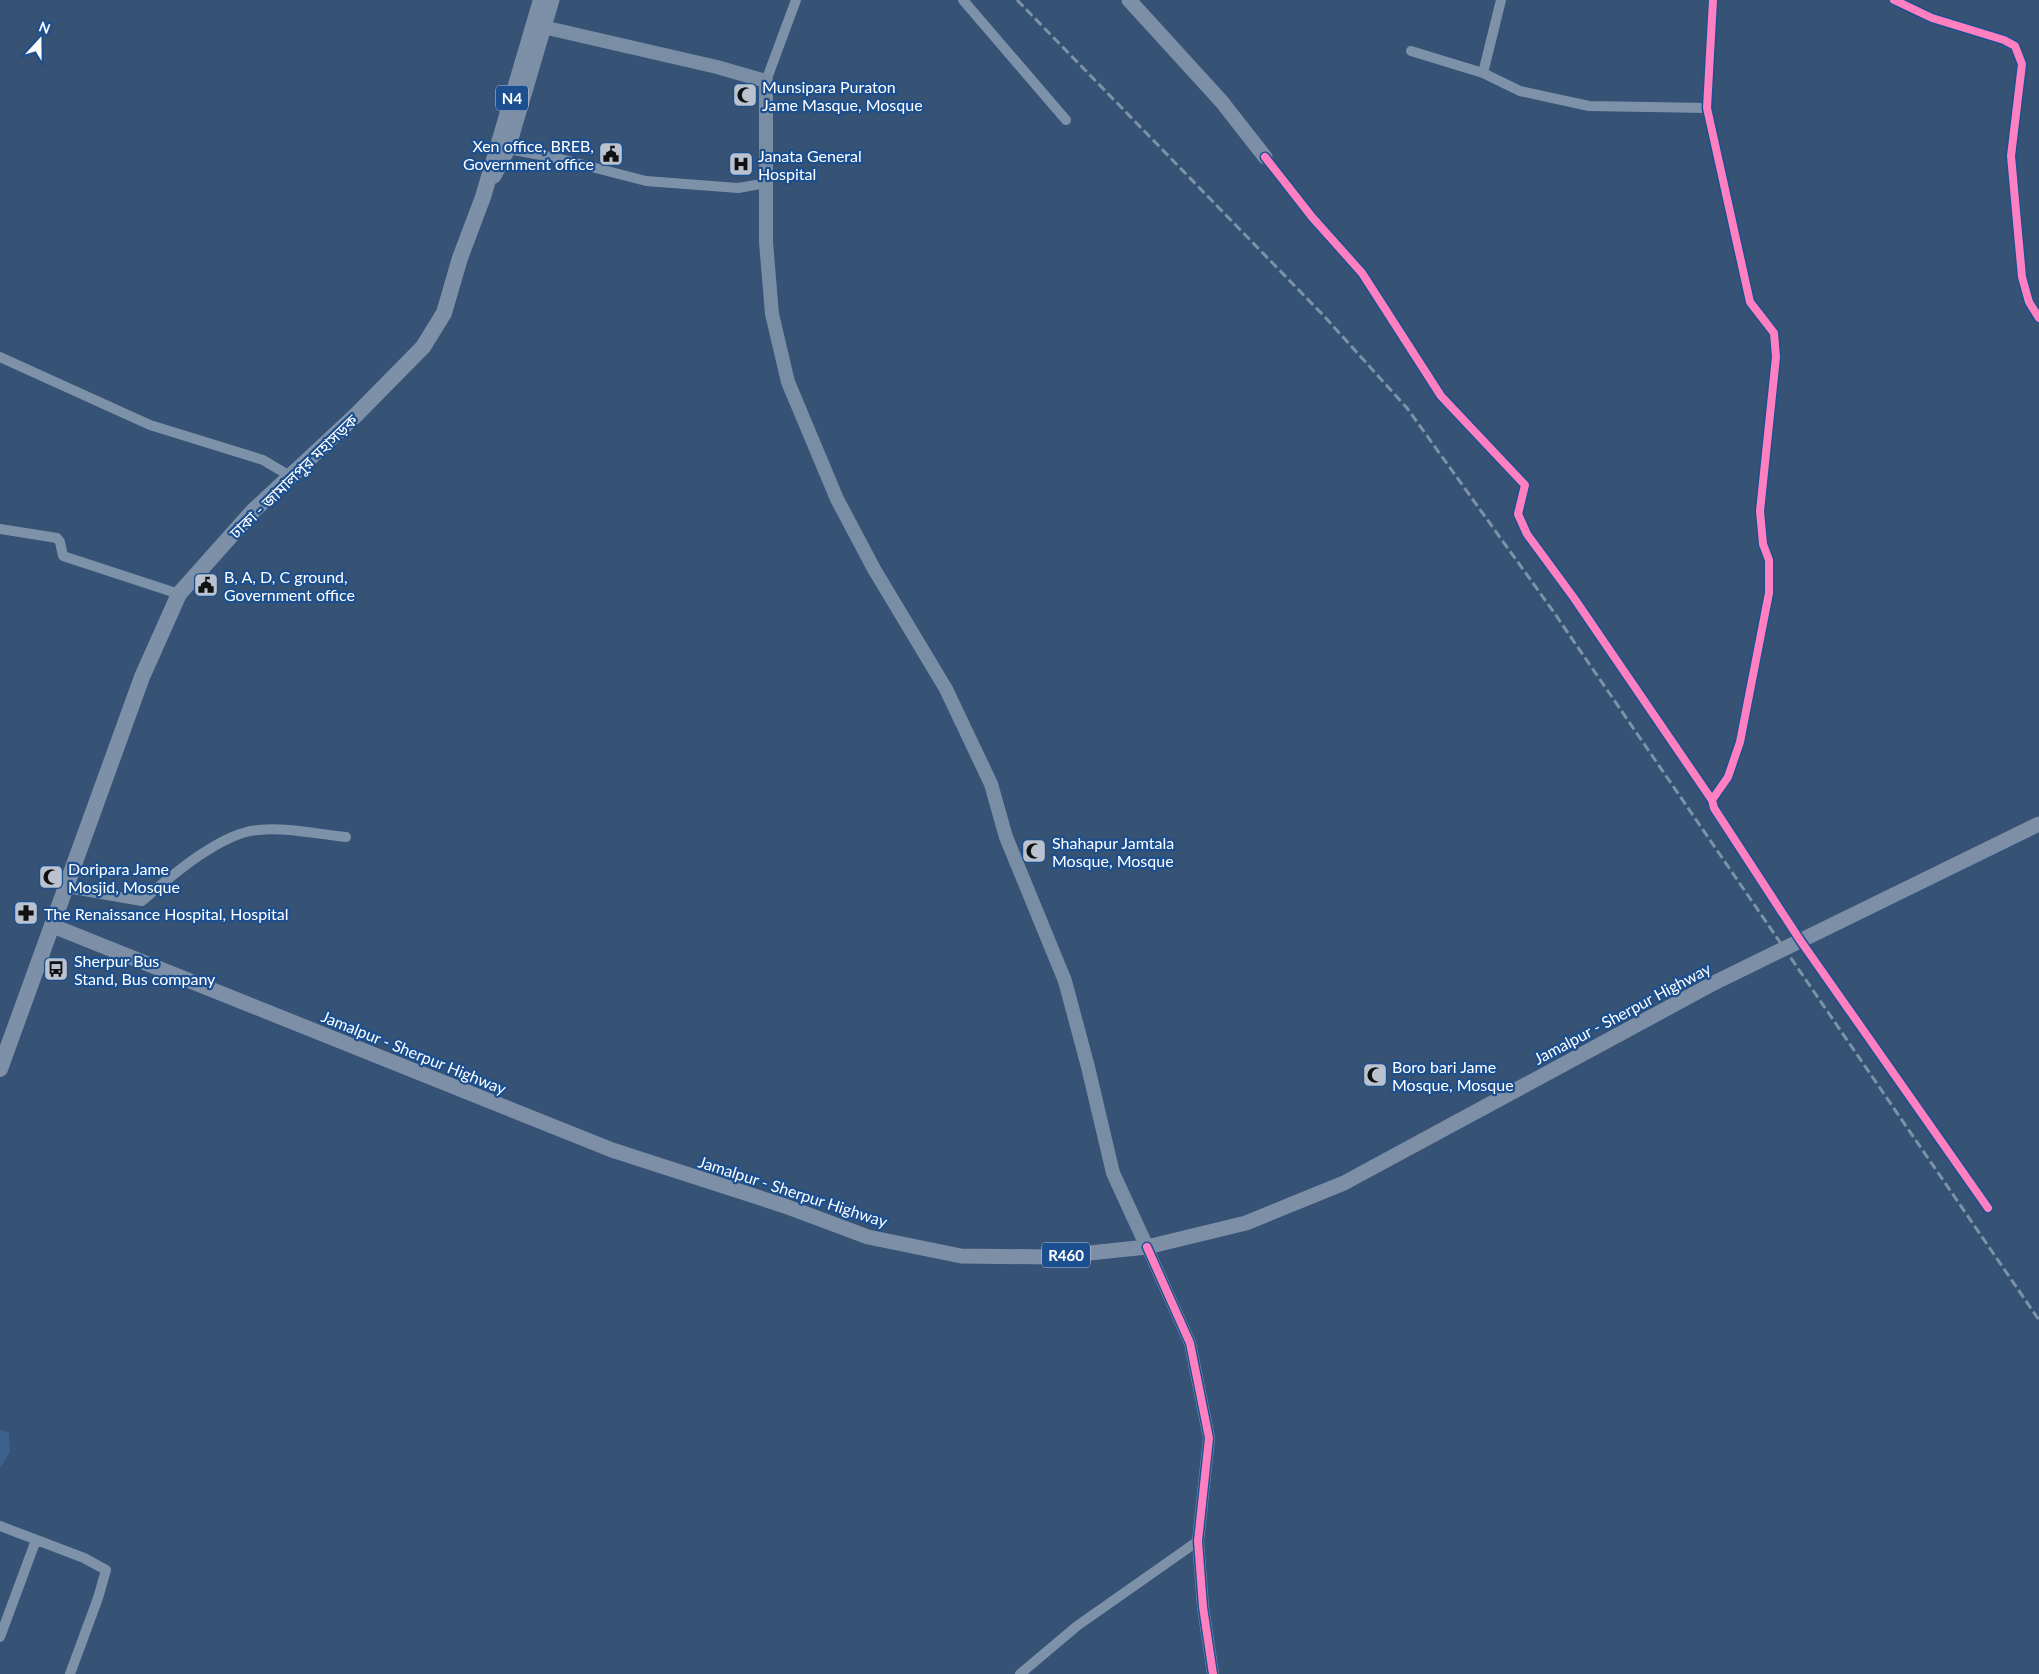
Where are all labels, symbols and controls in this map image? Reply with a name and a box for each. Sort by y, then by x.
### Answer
north arrow [15,15,65,65]
text: N [37,18,53,37]
place label: Munsipara Puraton Jame Masque, Mosque [762,77,923,114]
mosque icon: Munsipara Puraton Jame Masque, Mosque [732,82,758,108]
road number: N4 [496,86,528,110]
place label: Xen office, BREB, Government office [463,136,594,173]
public building icon: Xen office, BREB, Government office [598,141,624,167]
place label: Janata General Hospital [758,146,862,183]
hospital icon: Janata General Hospital [728,151,754,177]
street label: ঢাকা - জামালপুর মহাসড়ক [225,409,362,543]
place label: B, A, D, C ground, Government office [224,567,355,604]
public building icon: B, A, D, C ground, Government office [193,572,219,598]
place label: Shahapur Jamtala Mosque, Mosque [1052,833,1174,870]
mosque icon: Shahapur Jamtala Mosque, Mosque [1021,838,1047,864]
place label: Doripara Jame Mosjid, Mosque [68,859,180,896]
mosque icon: Doripara Jame Mosjid, Mosque [38,864,64,890]
pharmacy icon: The Renaissance Hospital, Hospital [13,900,39,926]
place label: The Renaissance Hospital, Hospital [44,904,288,923]
place label: Sherpur Bus Stand, Bus company [74,951,216,988]
bus stop icon: Sherpur Bus Stand, Bus company [43,956,69,982]
street label: Jamalpur - Sherpur Highway [1530,958,1714,1068]
street label: Jamalpur - Sherpur Highway [319,1006,510,1098]
place label: Boro bari Jame Mosque, Mosque [1392,1057,1514,1094]
mosque icon: Boro bari Jame Mosque, Mosque [1362,1062,1388,1088]
street label: Jamalpur - Sherpur Highway [696,1151,891,1231]
road number: R460 [1042,1242,1090,1268]

